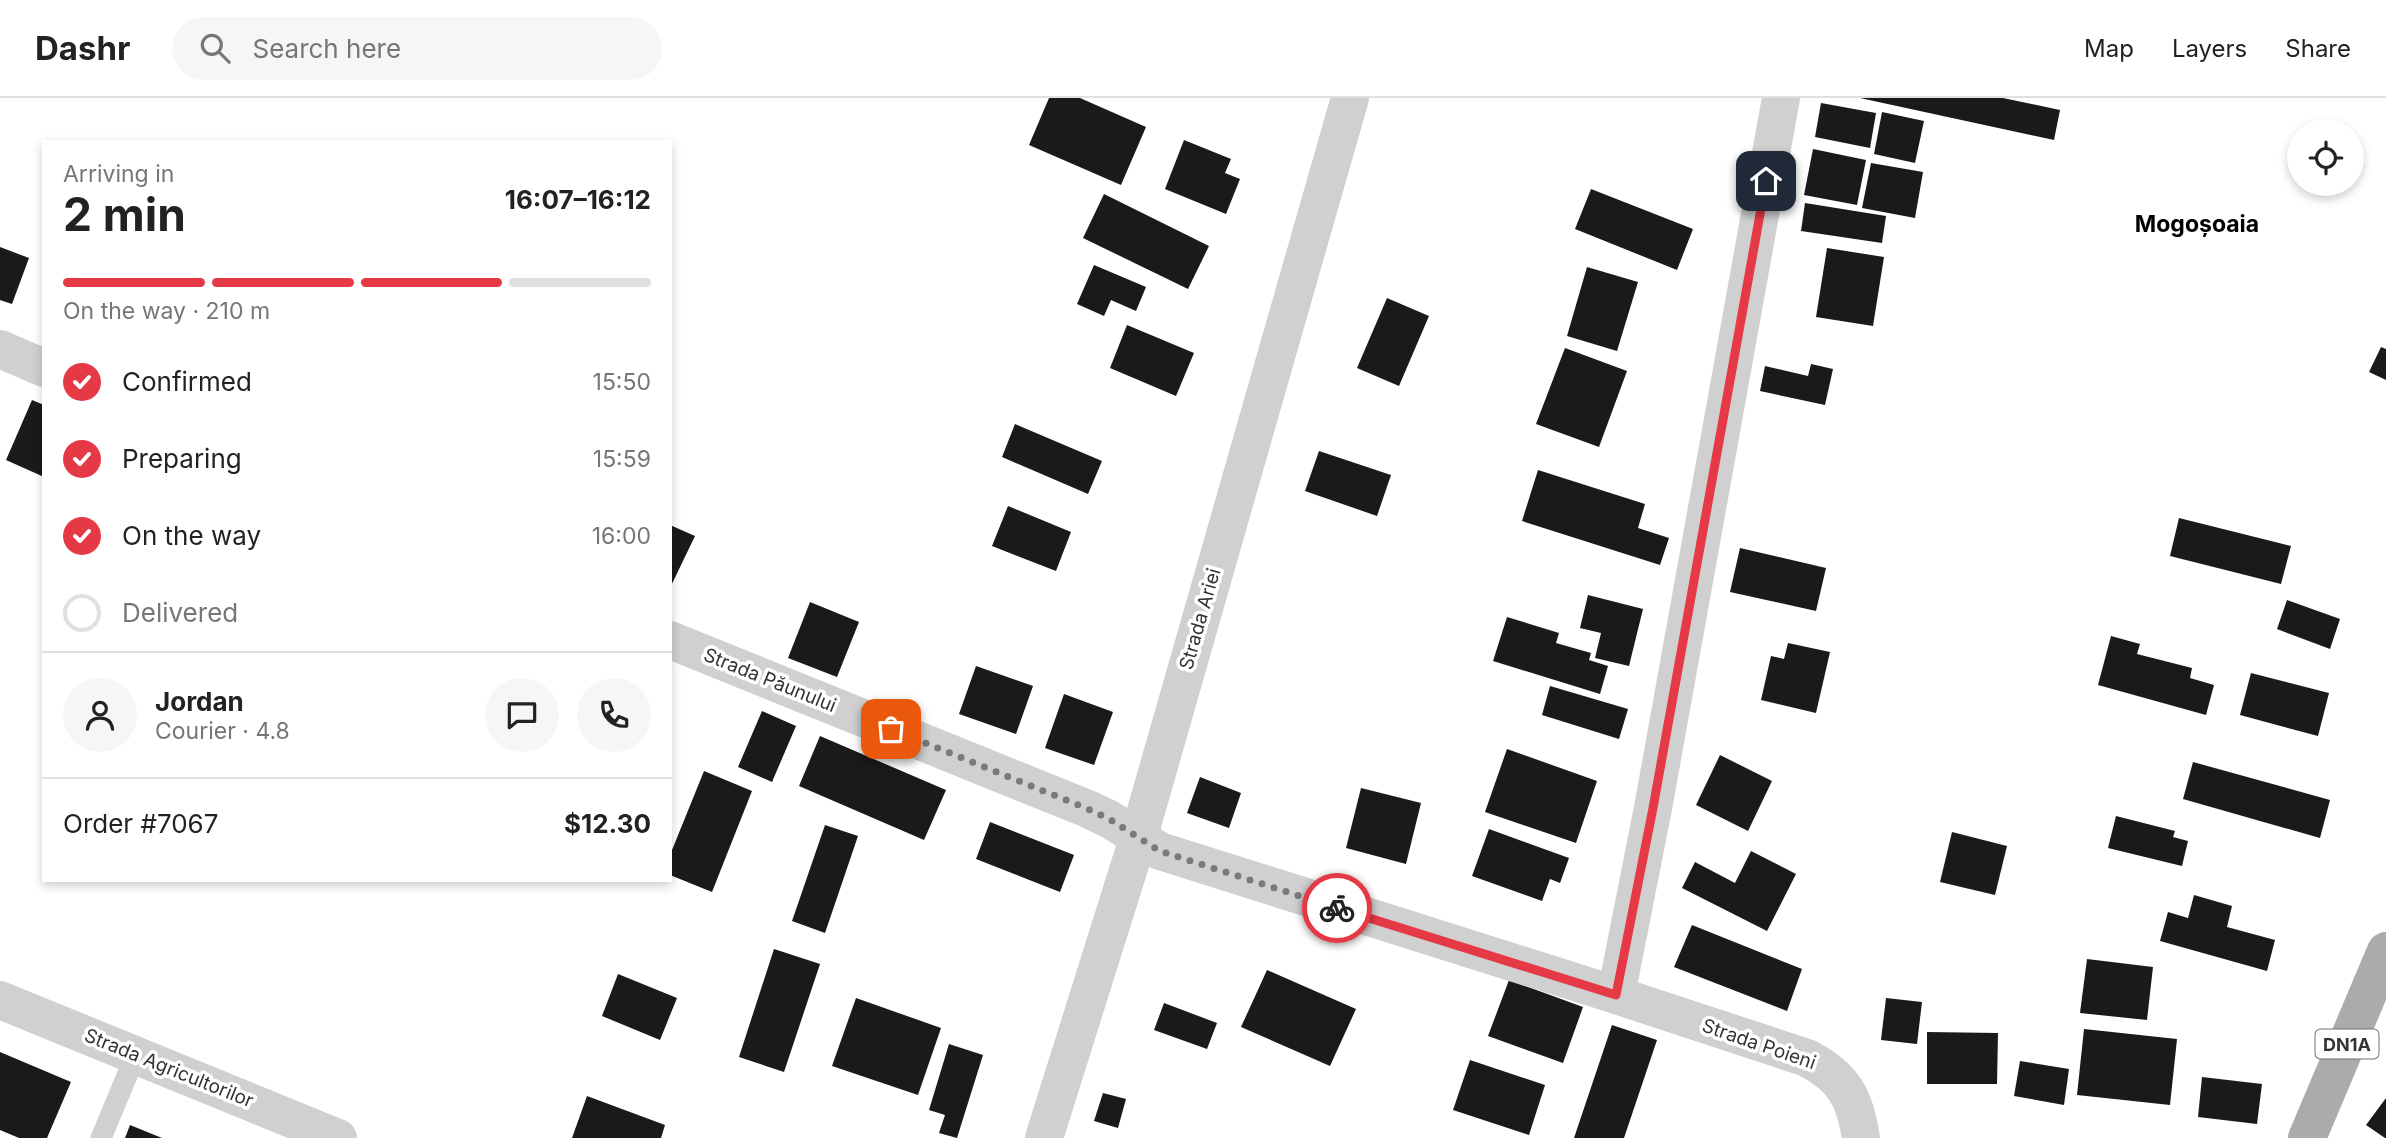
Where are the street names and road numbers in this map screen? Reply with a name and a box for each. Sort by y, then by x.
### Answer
street label: Strada Ariei [1175,565,1225,673]
street label: Strada Păunului [700,643,840,717]
street label: Strada Poieni [1699,1014,1819,1074]
street label: Strada Agricultorilor [81,1024,257,1112]
road number: DN1A [2316,1029,2378,1058]

